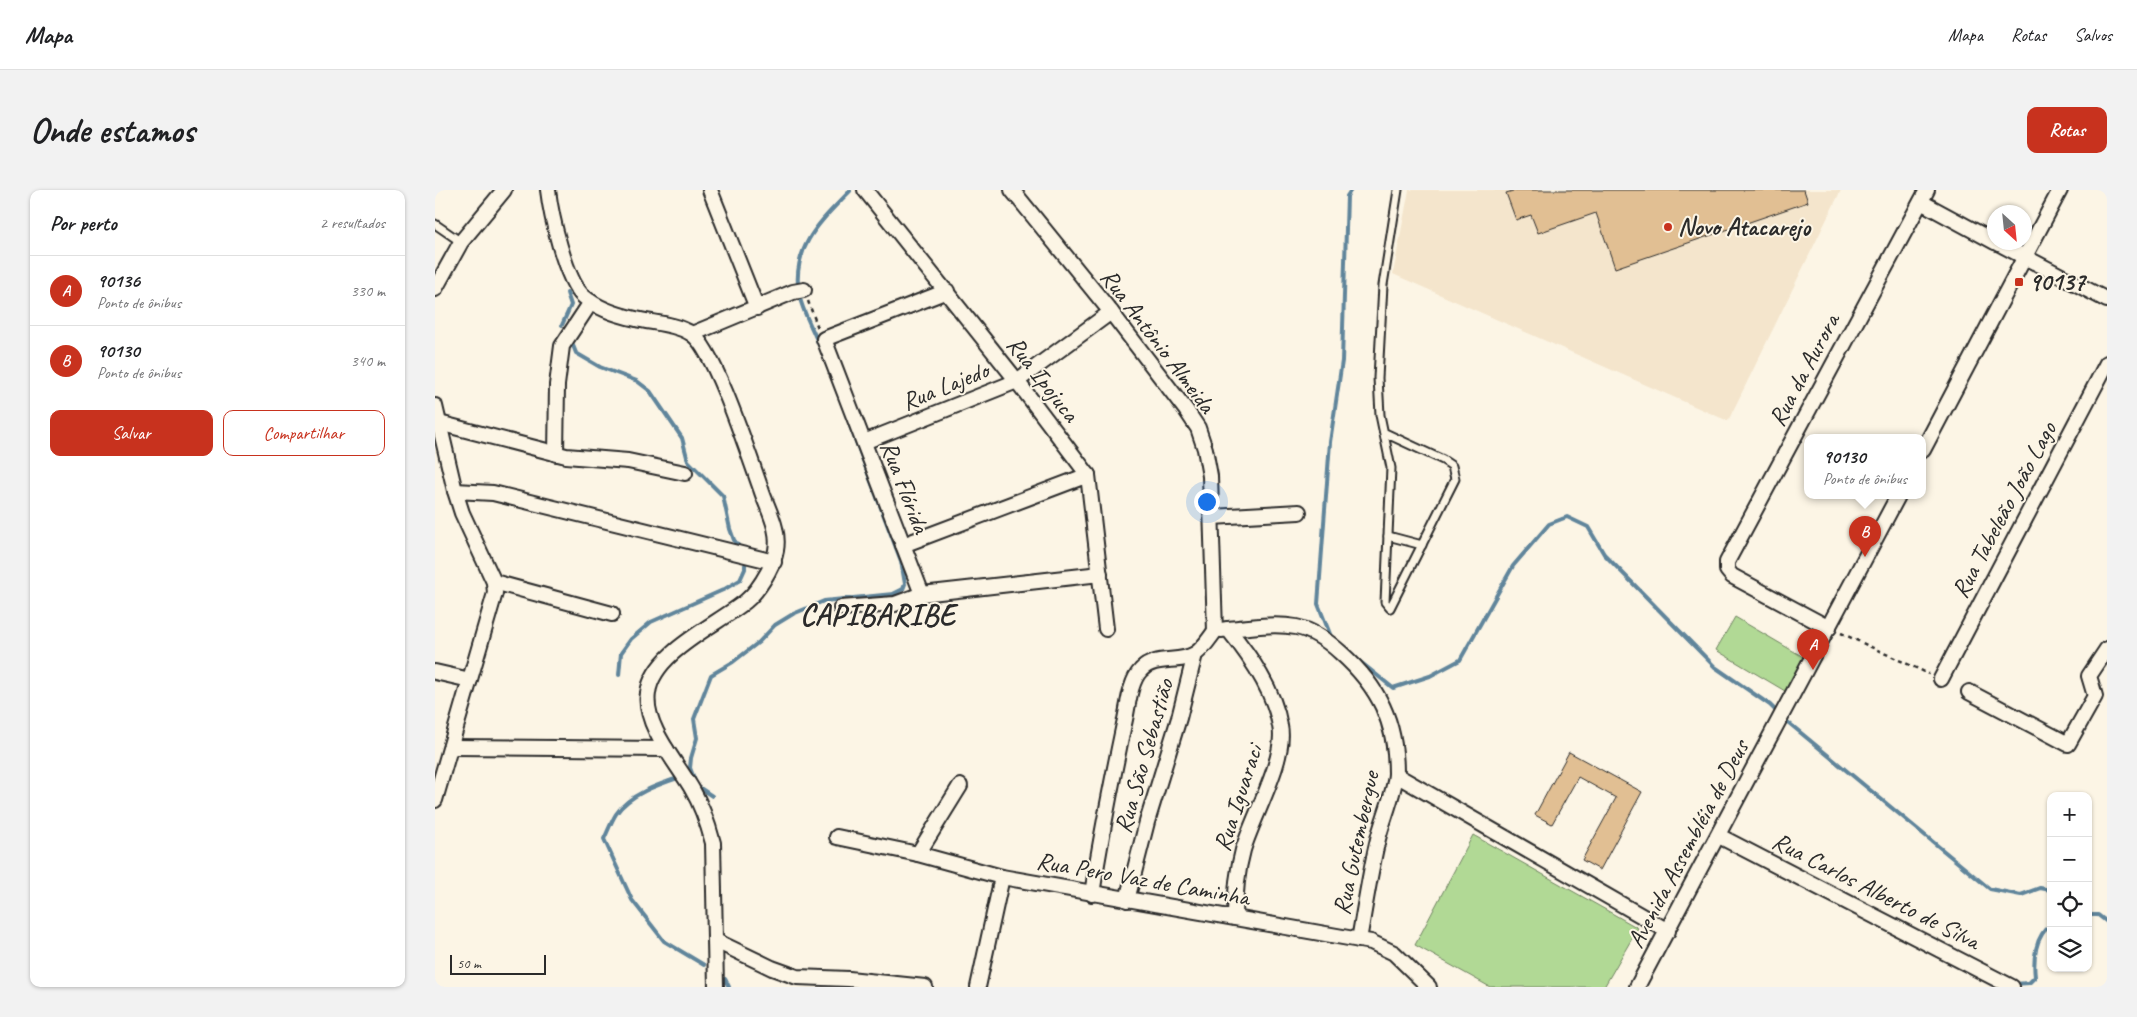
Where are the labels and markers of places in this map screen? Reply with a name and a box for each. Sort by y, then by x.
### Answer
place label: Novo Atacarejo [1678,211,1812,243]
marker: Novo Atacarejo [1662,221,1674,233]
place label: 90137 [2029,266,2088,298]
marker: 90137 [2013,276,2025,288]
pin: B [1849,516,1881,557]
pin: A [1797,629,1829,670]

